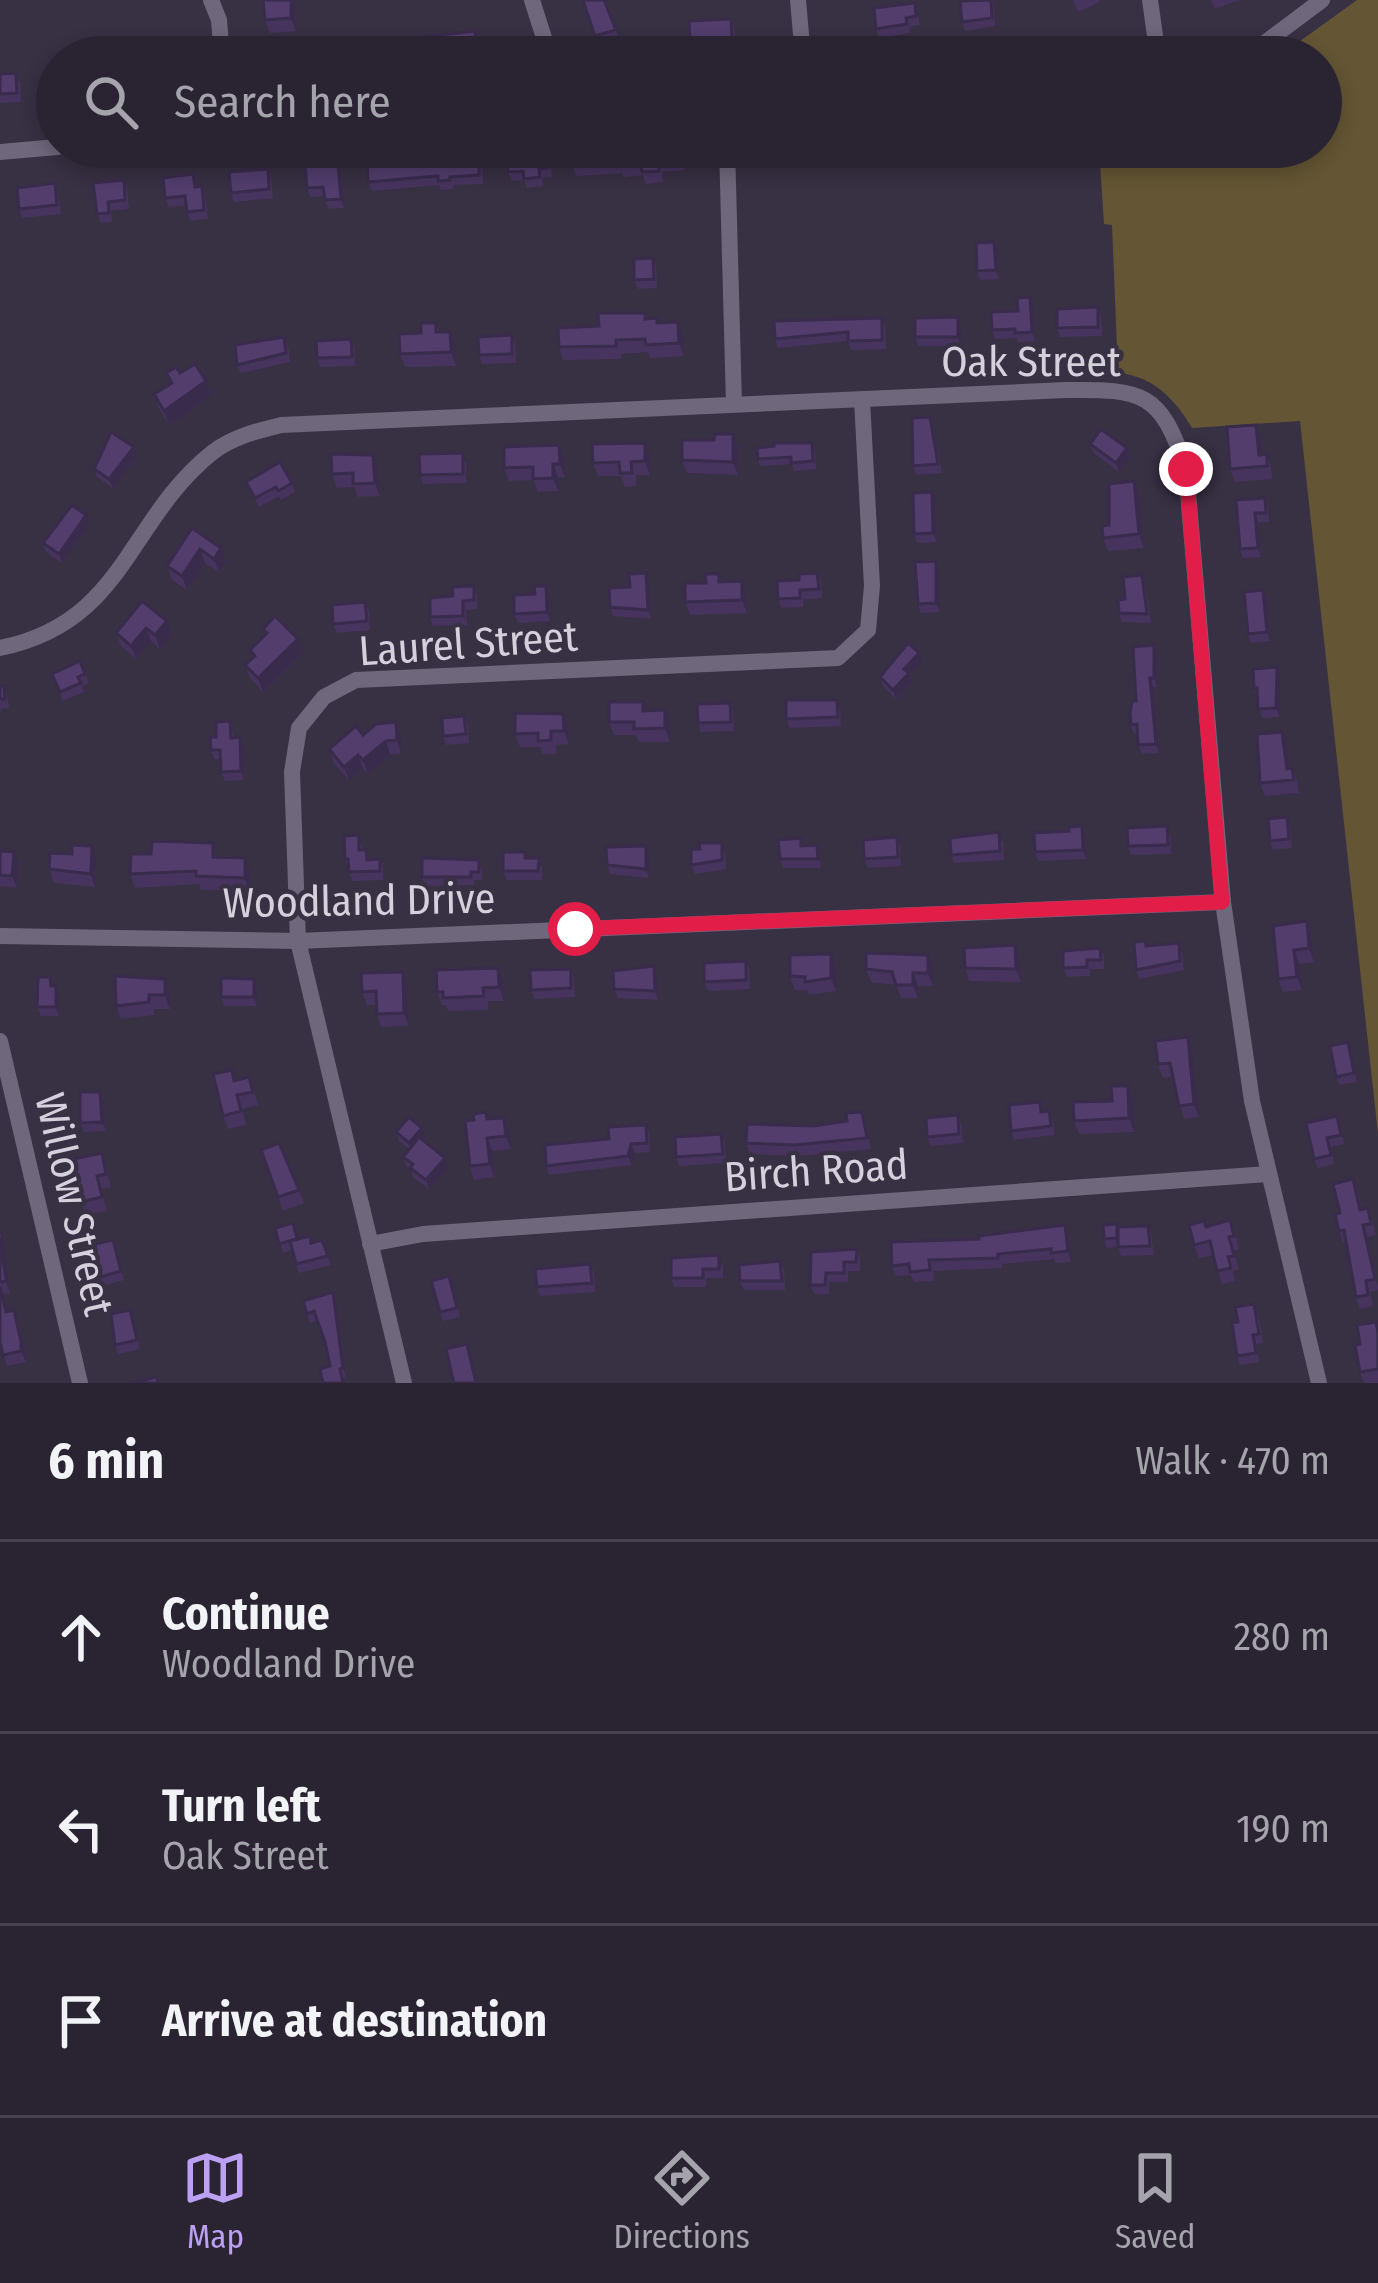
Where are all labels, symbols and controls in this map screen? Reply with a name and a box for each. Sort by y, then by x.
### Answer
search box [36,36,1342,168]
icon: search [78,69,144,135]
text: Search here [174,75,391,129]
street label: Oak Street [941,337,1121,387]
route end [1159,442,1213,496]
street label: Laurel Street [357,611,579,677]
street label: Woodland Drive [222,874,496,928]
route start [548,902,602,956]
street label: Willow Street [24,1088,124,1321]
street label: Birch Road [723,1140,910,1202]
text: 6 min [48,1430,164,1492]
text: Walk · 470 m [1135,1438,1330,1484]
text: Continue [162,1587,330,1641]
icon: ahead [48,1604,114,1670]
text: 280 m [1234,1614,1330,1660]
text: Woodland Drive [162,1641,415,1687]
text: Turn left [162,1779,321,1833]
icon: left [48,1796,114,1862]
text: 190 m [1236,1806,1330,1852]
text: Oak Street [162,1833,328,1879]
icon: arrive [48,1988,114,2054]
text: Arrive at destination [162,1994,547,2048]
tab: Map [182,2145,248,2257]
tab: Directions [613,2145,750,2257]
tab: Saved [1115,2145,1195,2257]

